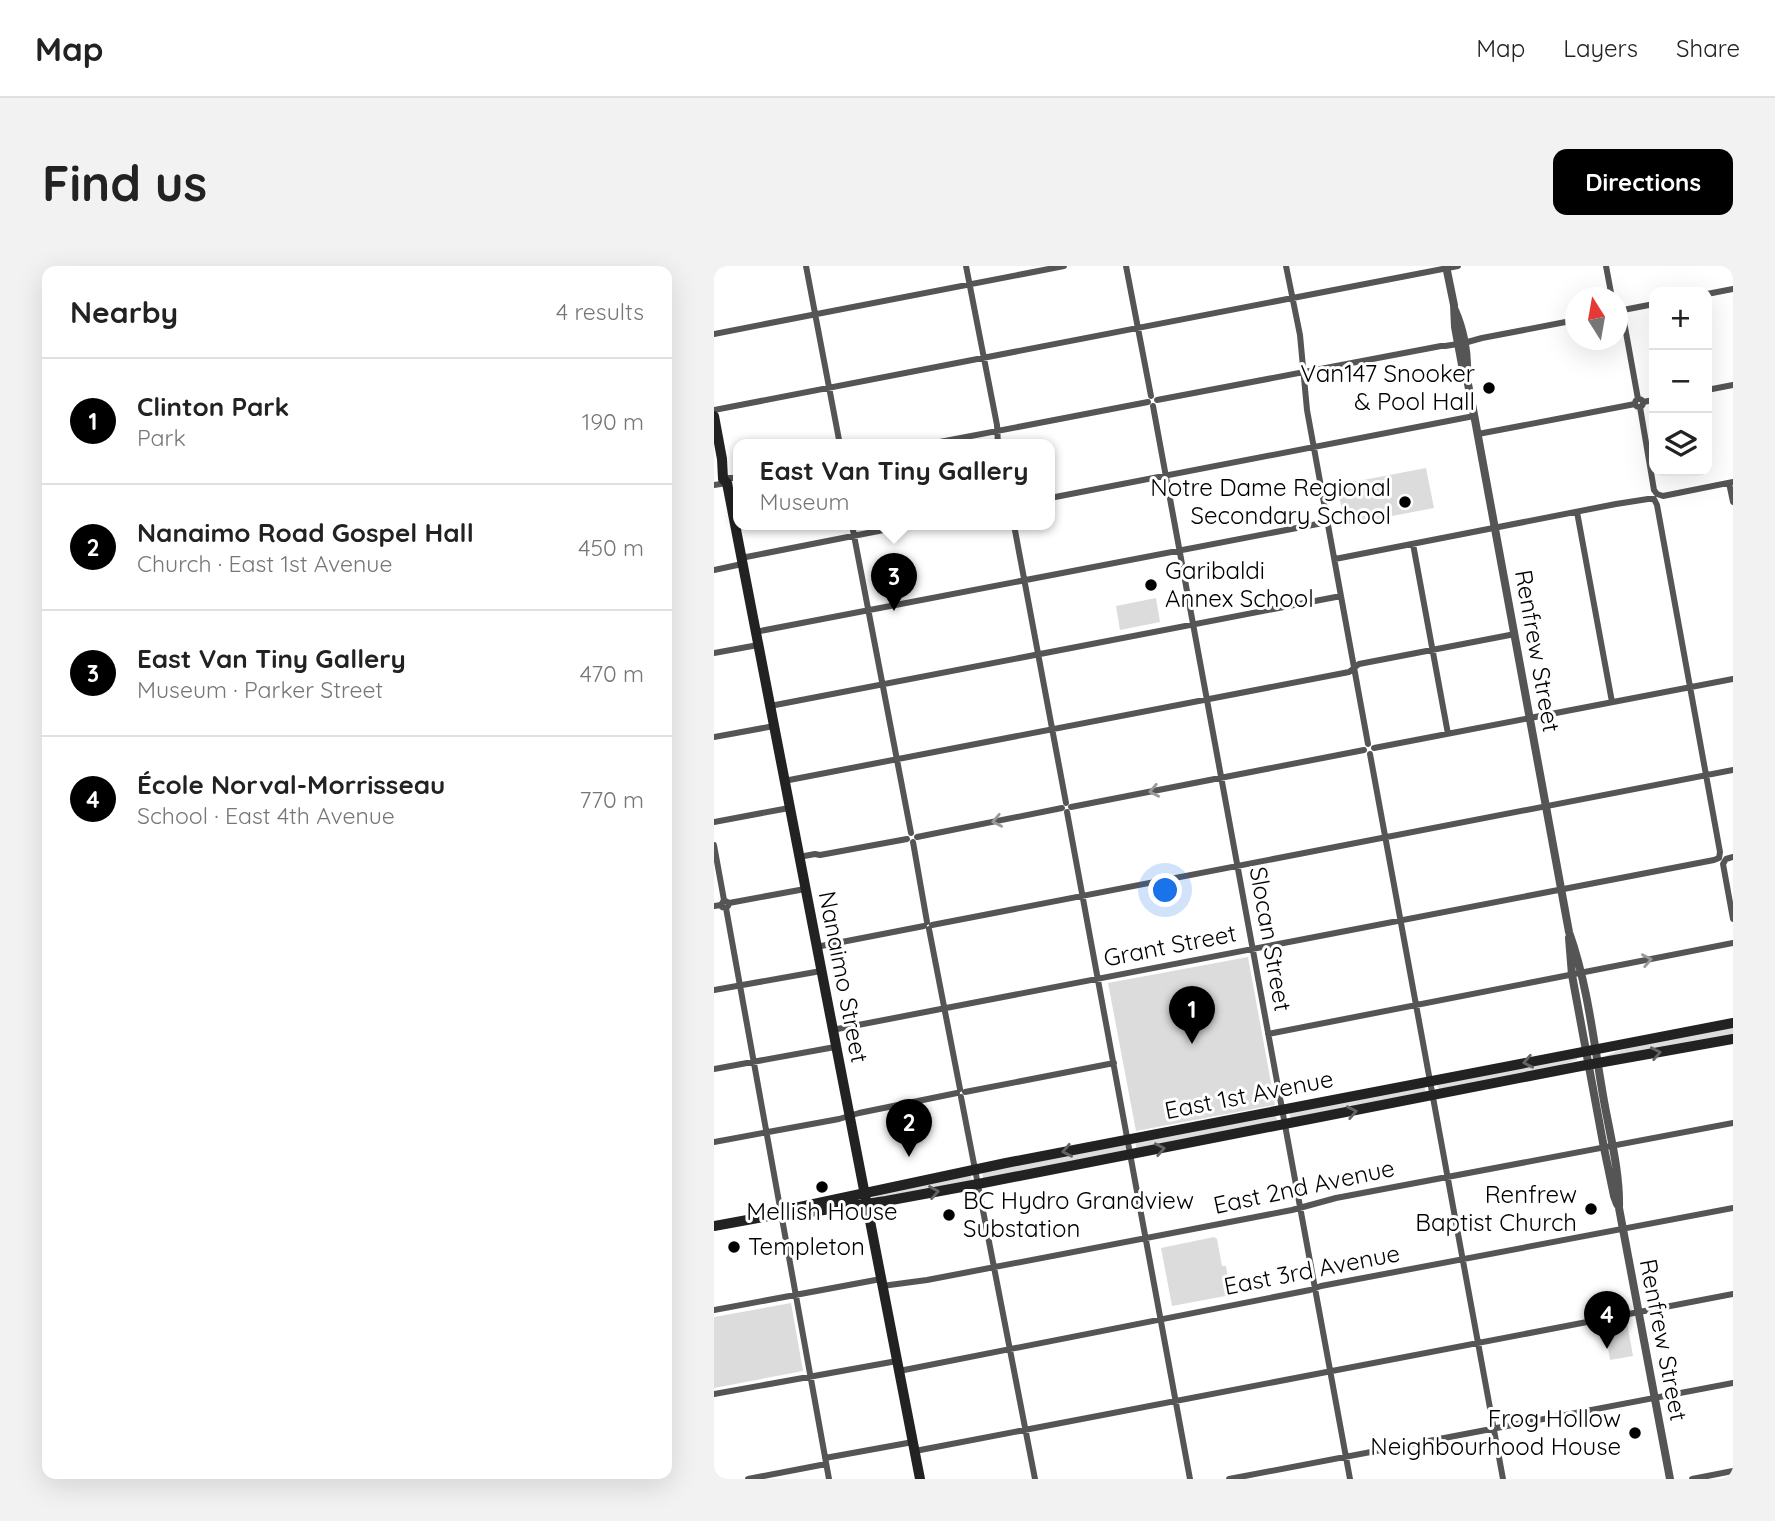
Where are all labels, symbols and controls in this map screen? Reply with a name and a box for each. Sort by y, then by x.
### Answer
text: Map [35,28,103,69]
text: Map [1476,33,1525,63]
text: Layers [1563,33,1638,63]
text: Share [1676,33,1740,63]
button: Directions [1553,149,1733,215]
text: Find us [42,152,207,213]
north arrow [1565,287,1628,350]
map controls [1649,287,1712,476]
button: + [1649,287,1712,350]
text: Nearby [70,293,178,331]
text: 4 results [556,297,644,326]
button: − [1649,350,1712,413]
place label: Van147 Snooker & Pool Hall [1300,358,1475,416]
marker: Van147 Snooker & Pool Hall [1481,380,1497,396]
text: Clinton Park [137,390,289,423]
text: 1 [89,407,97,436]
text: 190 m [582,407,644,436]
button: layers [1649,413,1712,476]
text: Park [137,423,186,452]
popup [733,439,1055,530]
text: East Van Tiny Gallery [760,454,1028,487]
place label: Notre Dame Regional Secondary School [1150,472,1391,530]
text: Museum [760,487,850,516]
marker: Notre Dame Regional Secondary School [1397,494,1413,510]
text: Nanaimo Road Gospel Hall [137,516,474,549]
text: 2 [86,533,100,562]
text: 450 m [578,533,644,562]
text: Church · East 1st Avenue [137,549,392,578]
pin: 3 [871,553,917,611]
place label: Garibaldi Annex School [1165,555,1314,613]
street label: Renfrew Street [1509,567,1567,734]
marker: Garibaldi Annex School [1143,577,1159,593]
text: East Van Tiny Gallery [137,642,406,675]
text: 3 [87,659,99,688]
text: 470 m [580,659,644,688]
text: Museum · Parker Street [137,675,383,704]
text: École Norval-Morrisseau [137,768,445,801]
one-way arrow [1148,783,1160,798]
text: 4 [86,785,100,814]
text: 770 m [579,785,644,814]
text: School · East 4th Avenue [137,801,395,830]
one-way arrow [991,813,1003,828]
street label: Slocan Street [1244,864,1298,1013]
your location [1148,873,1182,907]
street label: Nanaimo Street [813,888,875,1065]
street label: Grant Street [1101,917,1239,973]
one-way arrow [1641,953,1653,968]
pin: 1 [1169,986,1215,1044]
one-way arrow [1650,1046,1662,1061]
one-way arrow [1522,1053,1534,1068]
street label: East 1st Avenue [1162,1063,1336,1125]
pin: 2 [886,1099,932,1157]
one-way arrow [1346,1105,1358,1120]
one-way arrow [1061,1143,1073,1158]
one-way arrow [1154,1143,1166,1158]
street label: East 2nd Avenue [1210,1152,1397,1220]
marker: Mellish House [814,1179,830,1195]
place label: Renfrew Baptist Church [1415,1179,1577,1237]
one-way arrow [928,1185,940,1200]
place label: BC Hydro Grandview Substation [963,1185,1194,1243]
place label: Mellish House [746,1196,898,1226]
marker: Renfrew Baptist Church [1583,1201,1599,1217]
marker: BC Hydro Grandview Substation [941,1207,957,1223]
place label: Templeton [748,1231,865,1261]
street label: East 3rd Avenue [1221,1237,1402,1301]
marker: Templeton [726,1239,742,1255]
street label: Renfrew Street [1634,1256,1694,1423]
pin: 4 [1584,1291,1630,1349]
place label: Frog Hollow Neighbourhood House [1370,1403,1621,1461]
marker: Frog Hollow Neighbourhood House [1627,1425,1643,1441]

